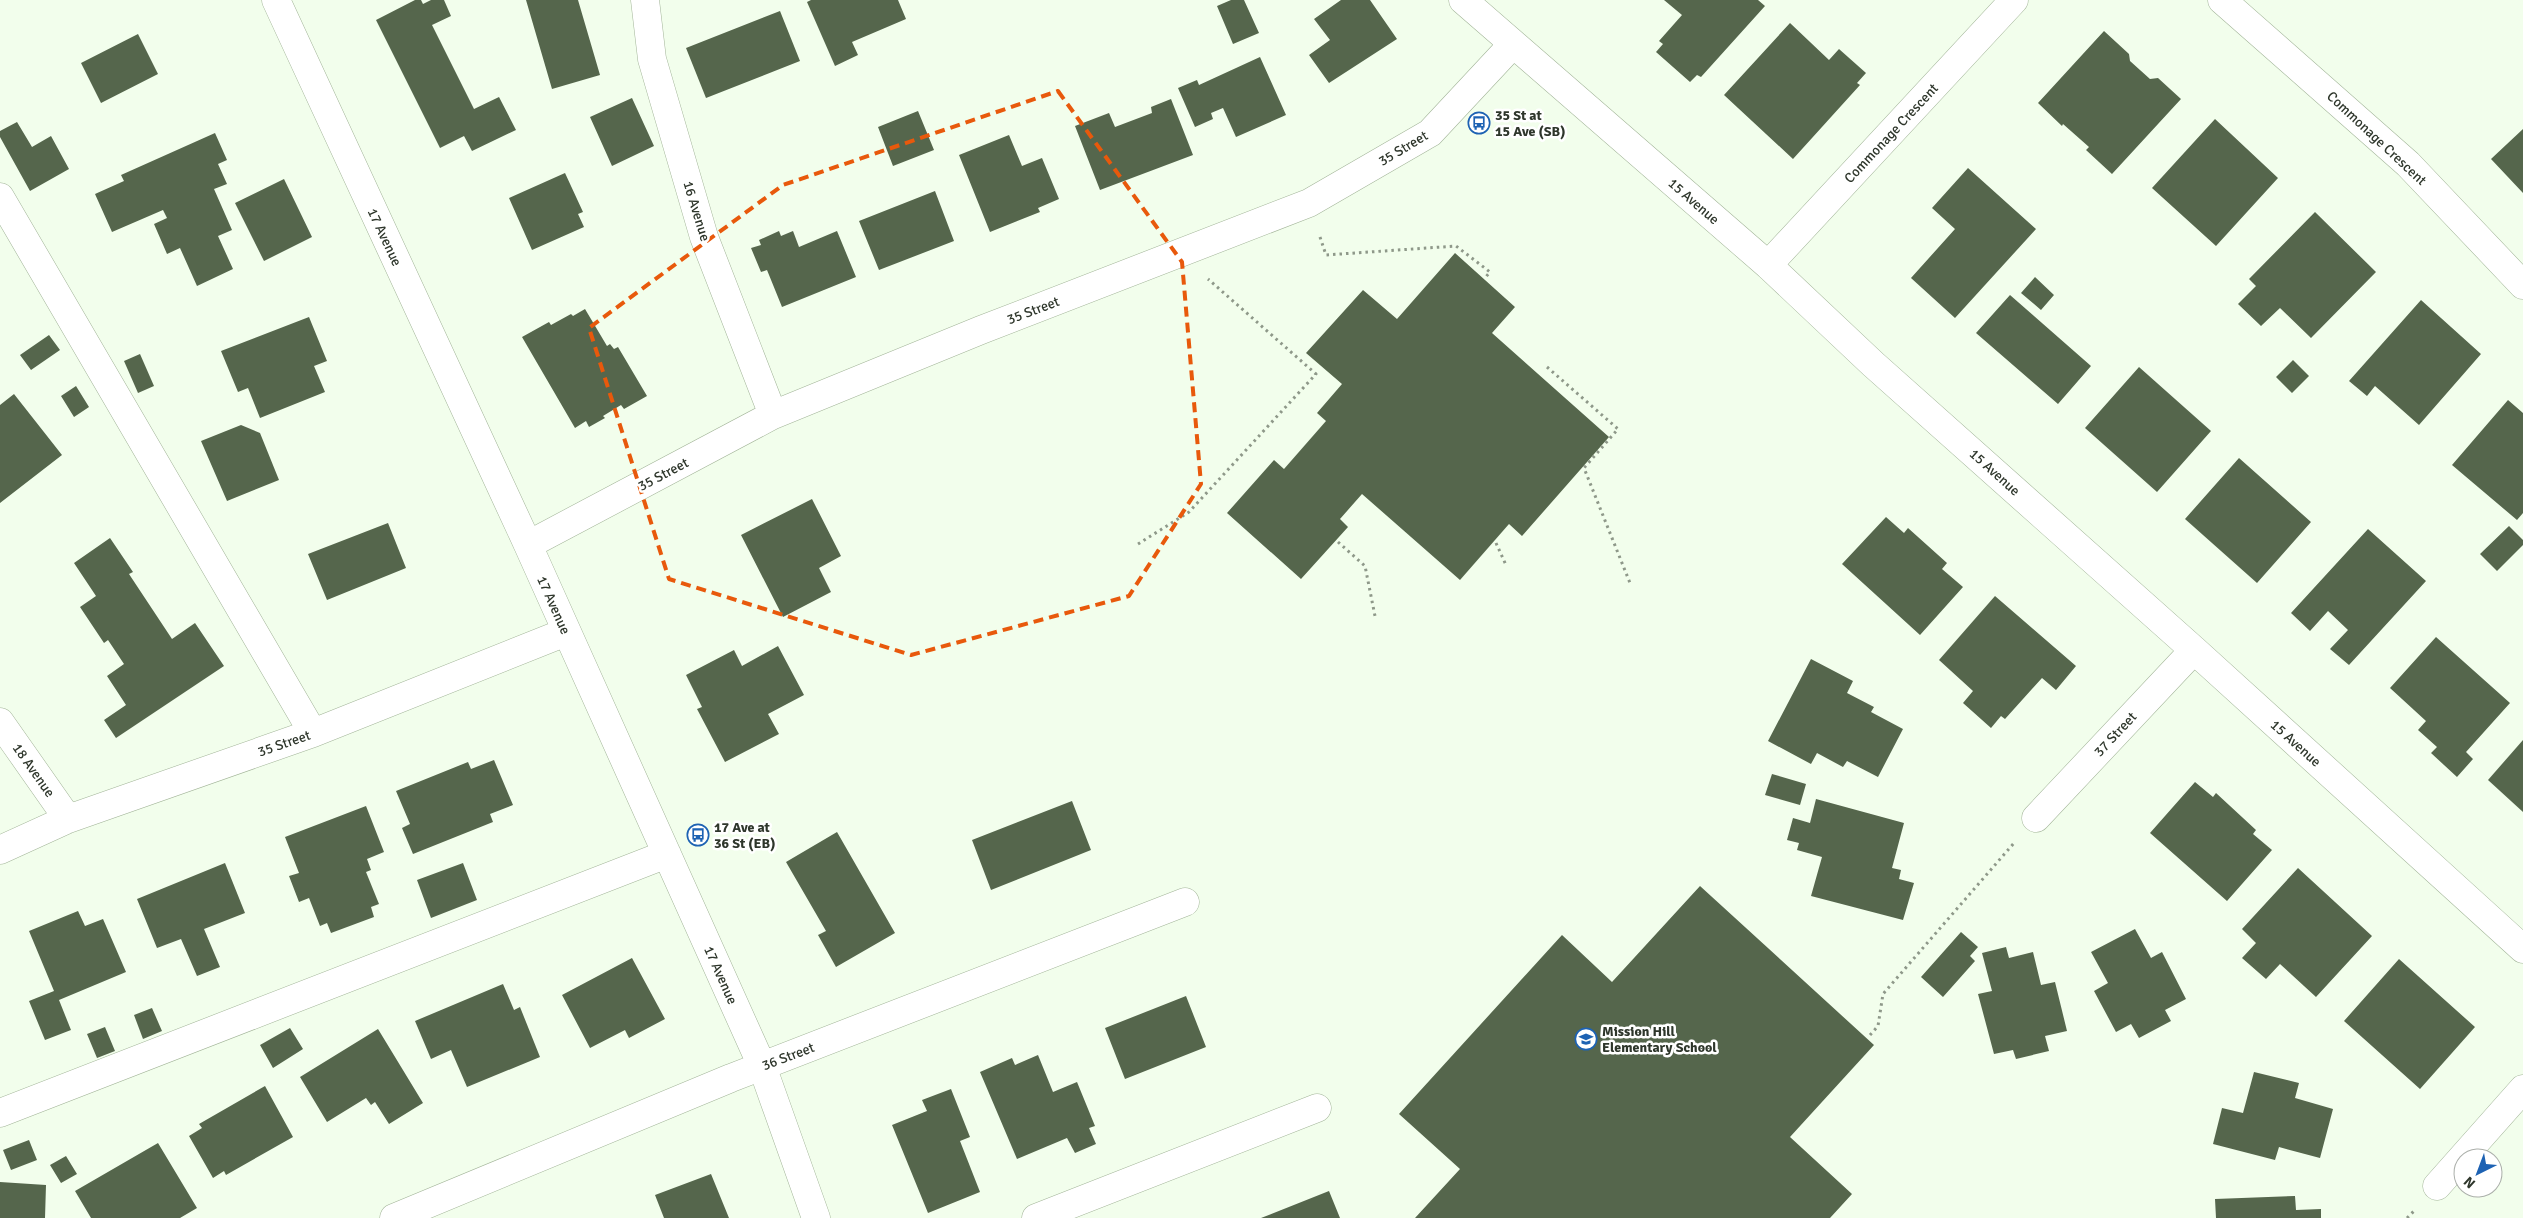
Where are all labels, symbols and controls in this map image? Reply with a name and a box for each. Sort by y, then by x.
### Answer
street label: Commonage Crescent [1841,80,1942,187]
street label: Commonage Crescent [2323,88,2430,189]
place label: 35 St at 15 Ave (SB) [1495,107,1565,140]
bus stop icon: 35 St at 15 Ave (SB) [1467,111,1491,135]
street label: 35 Street [1375,127,1431,170]
street label: 15 Avenue [1665,175,1723,228]
street label: 16 Avenue [679,179,714,243]
street label: 17 Avenue [364,206,405,269]
street label: 35 Street [1005,293,1062,328]
street label: 15 Avenue [1966,445,2023,499]
street label: 35 Street [635,454,691,495]
street label: 17 Avenue [533,573,574,637]
street label: 37 Street [2091,708,2140,760]
street label: 15 Avenue [2267,716,2324,770]
street label: 35 Street [256,727,313,760]
street label: 18 Avenue [9,740,58,801]
place label: 17 Ave at 36 St (EB) [714,819,775,852]
bus stop icon: 17 Ave at 36 St (EB) [686,823,710,847]
street label: 17 Avenue [700,943,741,1007]
place label: Mission Hill Elementary School [1602,1023,1717,1056]
school or university icon: Mission Hill Elementary School [1574,1027,1598,1051]
street label: 36 Street [760,1039,817,1074]
north arrow [2453,1148,2503,1198]
text: N [2460,1173,2479,1192]

